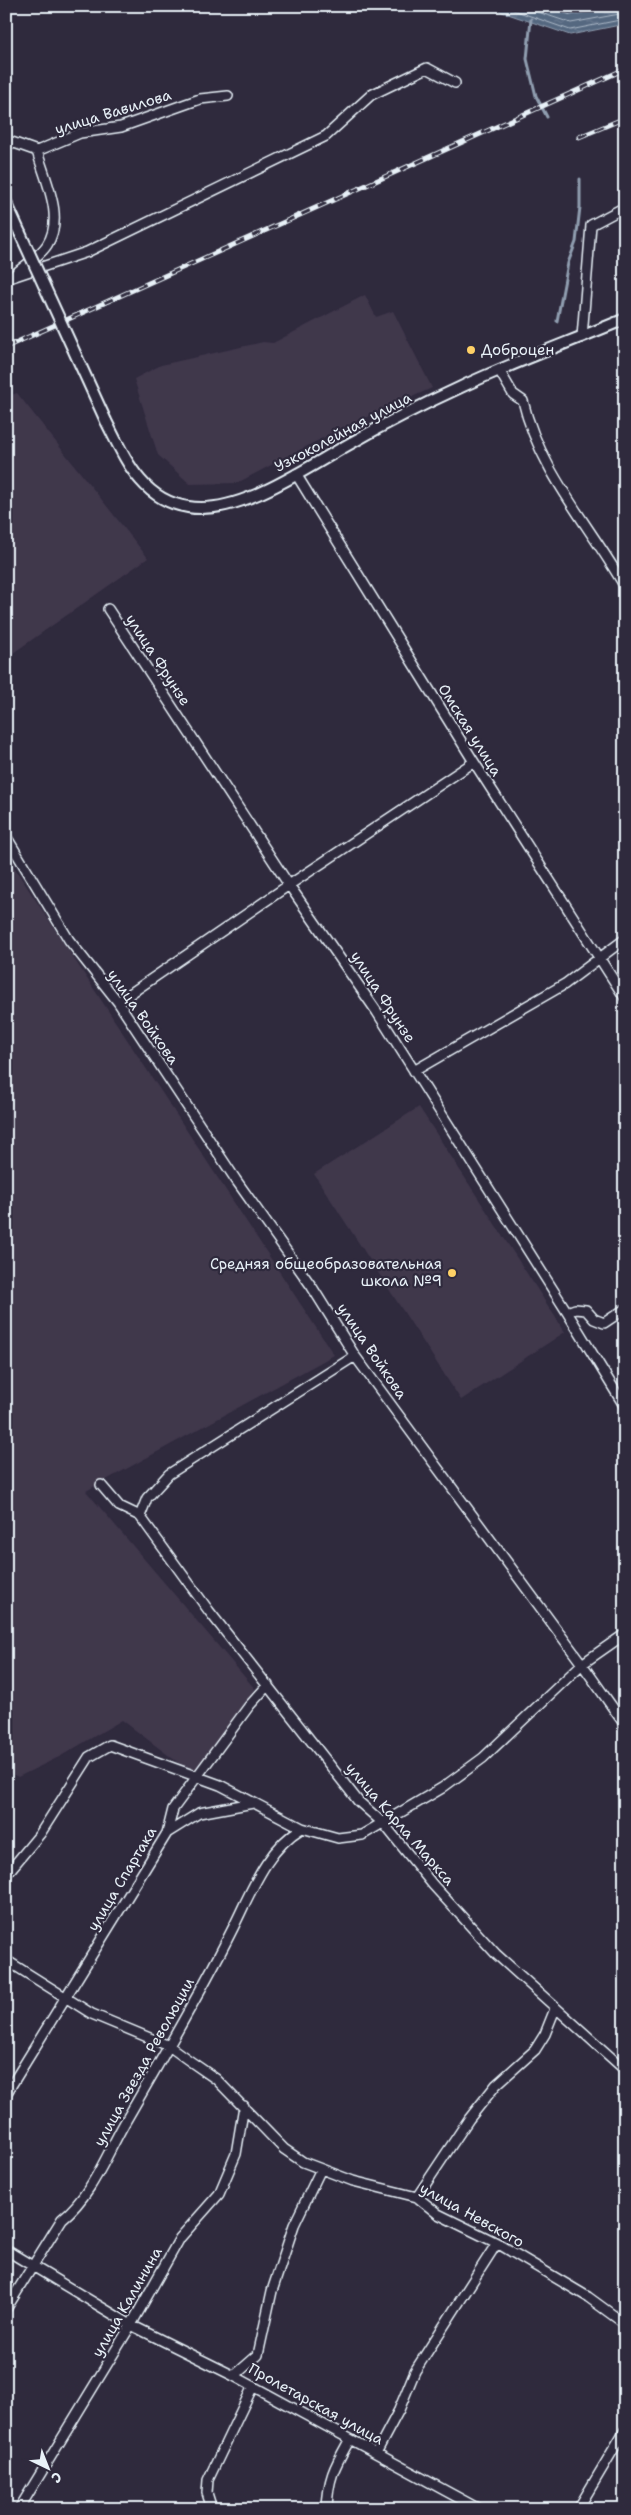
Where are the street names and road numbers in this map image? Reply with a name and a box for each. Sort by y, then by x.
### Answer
street label: улица Вавилова [52,85,174,139]
street label: Узкоколейная улица [271,387,416,477]
street label: улица Фрунзе [121,610,195,710]
street label: Омская улица [434,680,507,781]
street label: улица Фрунзе [346,947,420,1047]
street label: улица Войкова [103,965,184,1069]
street label: улица Войкова [332,1299,412,1404]
street label: улица Карла Маркса [341,1758,459,1890]
street label: улица Спартака [83,1823,161,1935]
street label: улица Звезда Революции [89,1974,199,2150]
street label: улица Невского [416,2178,528,2252]
street label: улица Калинина [87,2243,167,2361]
street label: Пролетарская улица [245,2359,388,2450]

